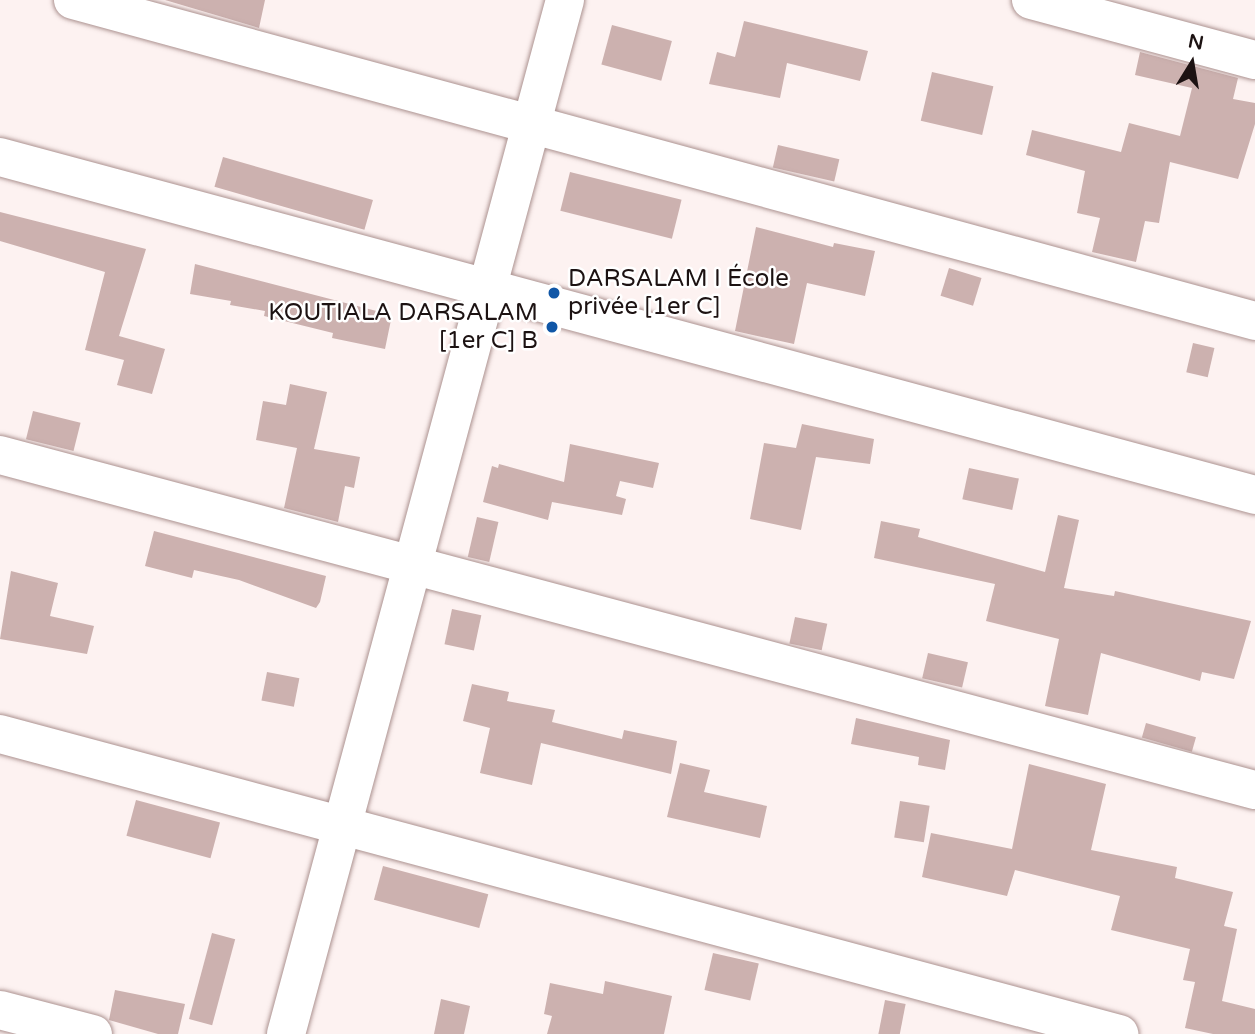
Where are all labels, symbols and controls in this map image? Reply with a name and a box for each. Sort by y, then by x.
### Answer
north arrow [1157,28,1227,98]
text: N [1186,30,1206,55]
place label: DARSALAM I École privée [1er C] [568,265,789,321]
marker: DARSALAM I École privée [1er C] [546,285,562,301]
place label: KOUTIALA DARSALAM [1er C] B [268,299,538,355]
marker: KOUTIALA DARSALAM [1er C] B [544,319,560,335]

